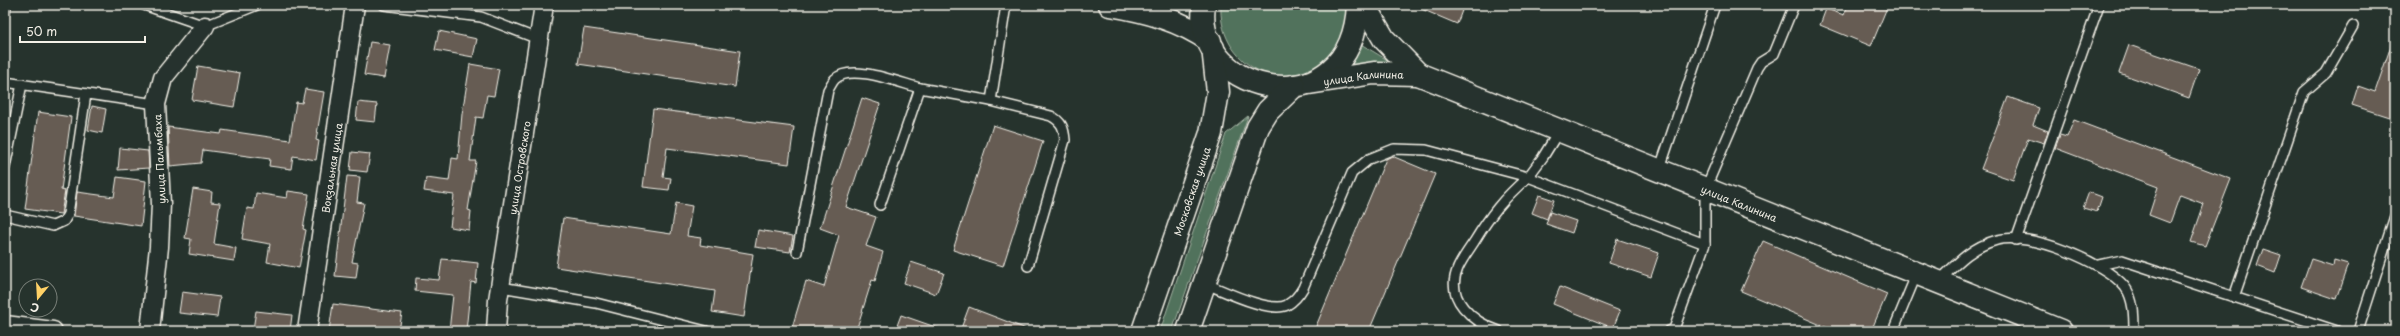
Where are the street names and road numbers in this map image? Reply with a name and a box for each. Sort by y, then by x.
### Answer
street label: улица Калинина [1322,65,1405,88]
street label: улица Пальмбаха [149,113,169,204]
street label: улица Островского [504,119,533,216]
street label: Вокзальная улица [317,121,345,214]
street label: Московская улица [1169,144,1214,237]
street label: улица Калинина [1699,181,1781,225]

